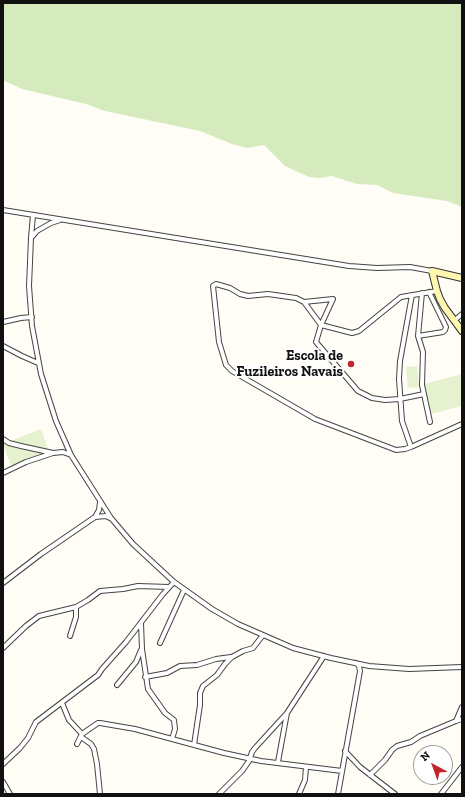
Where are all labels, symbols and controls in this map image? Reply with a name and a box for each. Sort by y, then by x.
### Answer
place label: Escola de Fuzileiros Navais [236,348,343,380]
marker: Escola de Fuzileiros Navais [346,359,356,369]
north arrow [413,745,453,785]
text: N [418,749,433,764]

